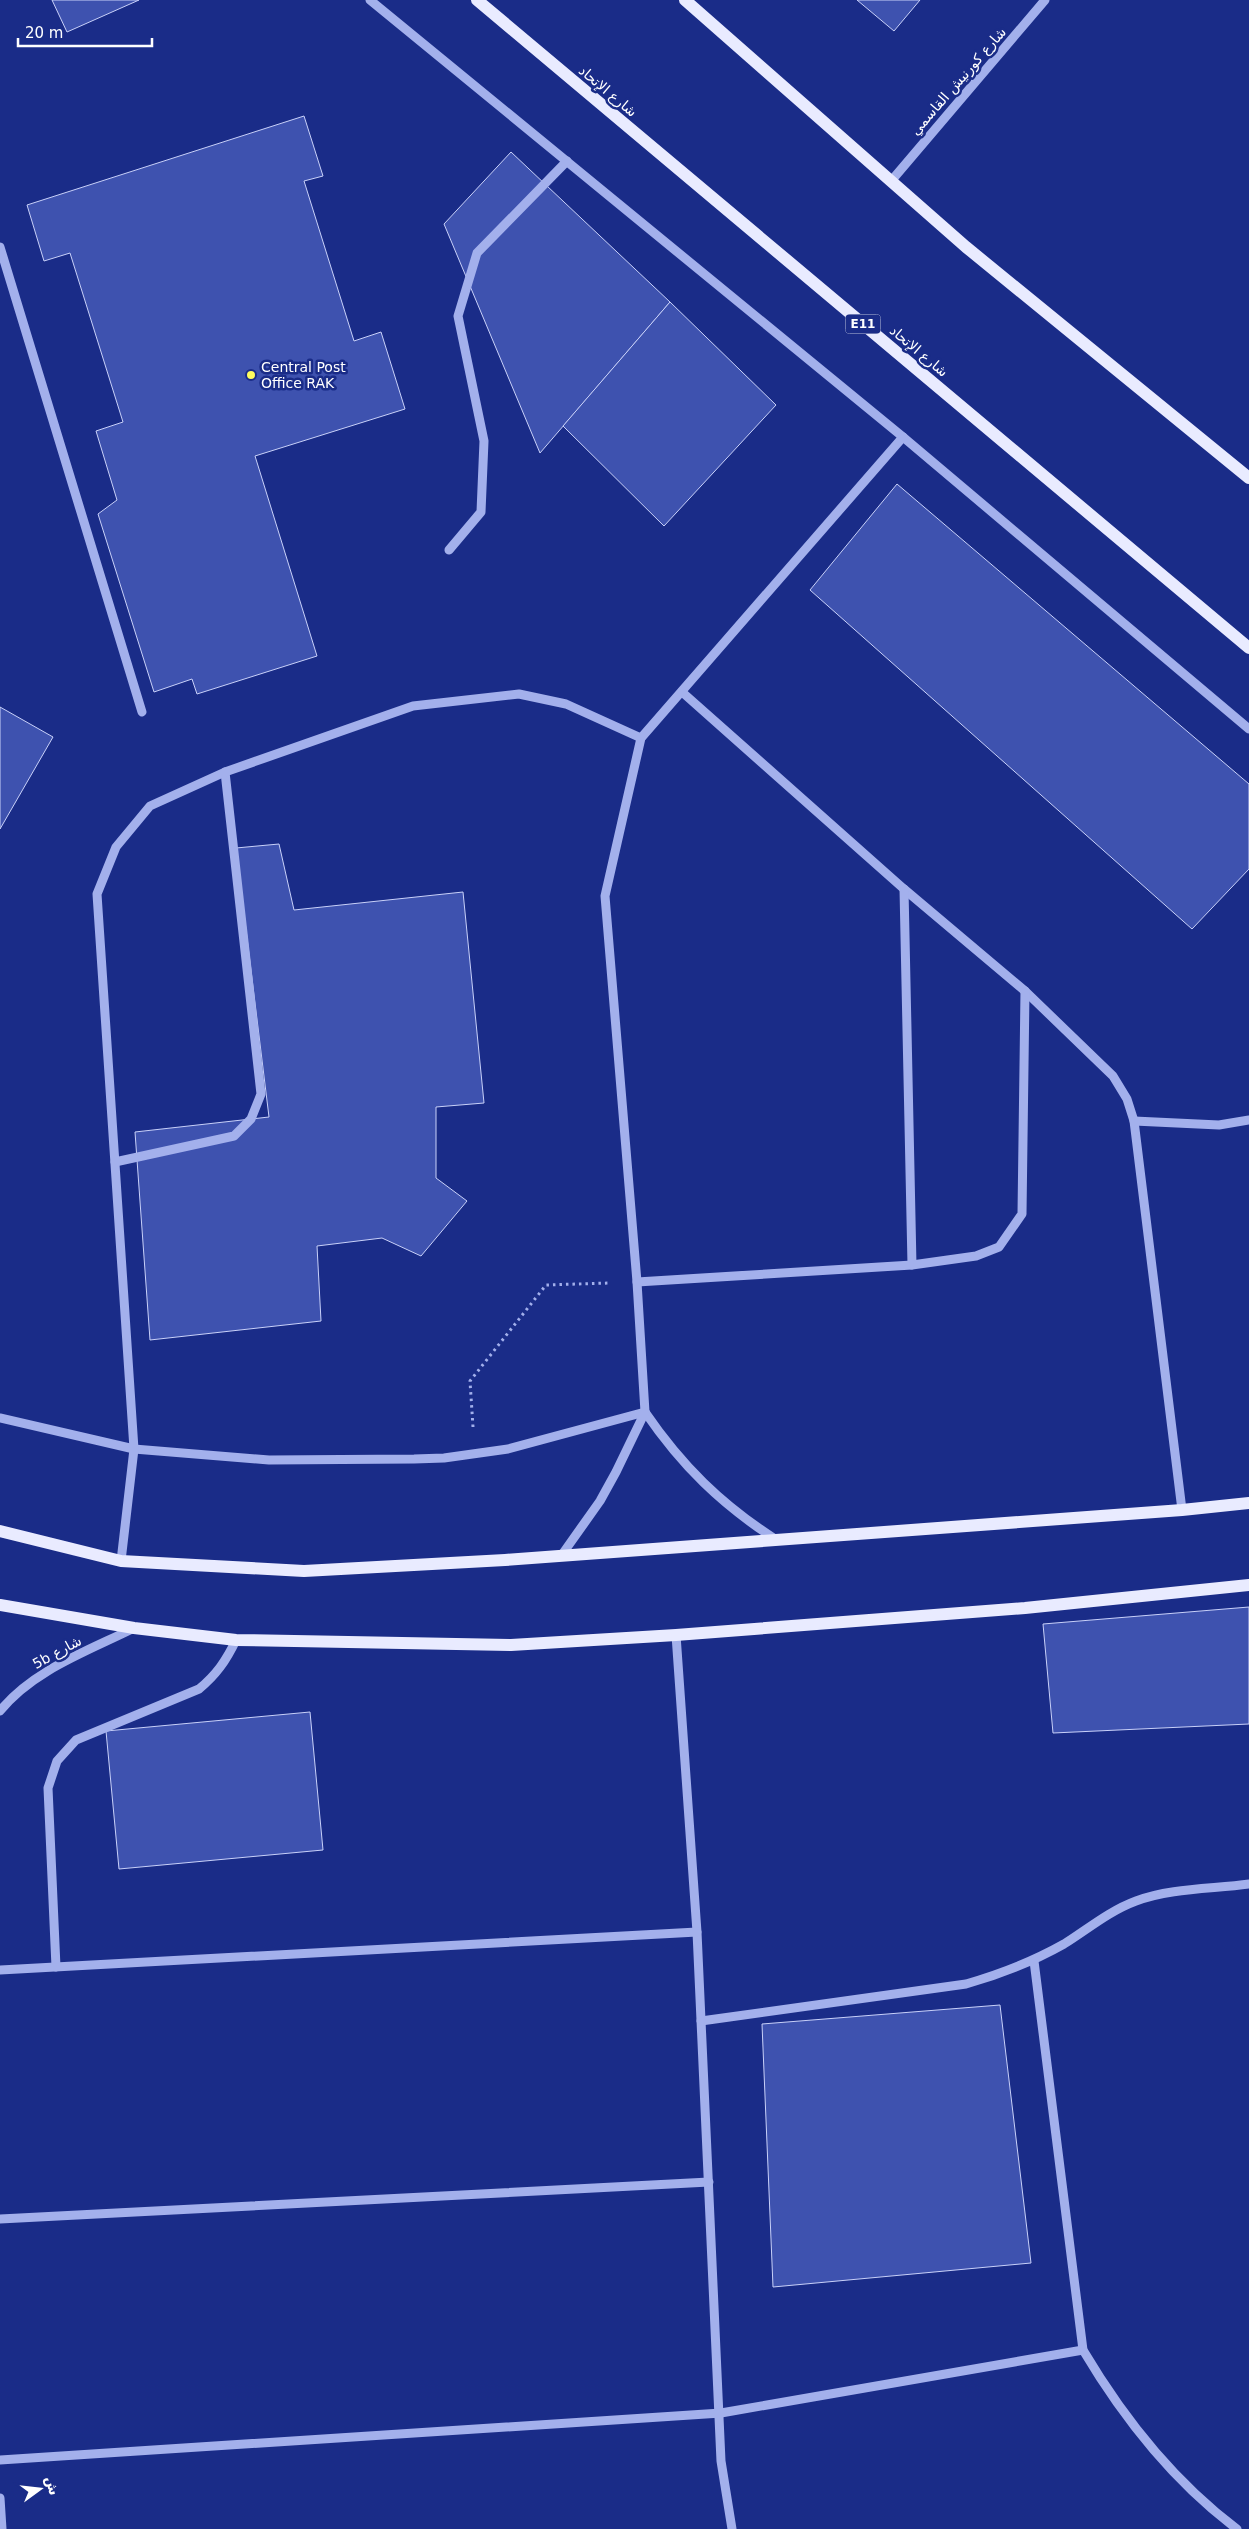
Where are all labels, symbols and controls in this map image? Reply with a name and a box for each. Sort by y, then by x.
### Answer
scale bar [18,15,151,47]
text: 20 m [25,24,63,42]
street label: شارع كورنيش القاسمي [907,24,1010,139]
street label: شارع الإتحاد [575,62,640,121]
road number: E11 [846,314,880,334]
street label: شارع الإتحاد [886,322,951,381]
place label: Central Post Office RAK [261,359,346,391]
marker: Central Post Office RAK [245,369,257,381]
street label: 5b شارع [30,1632,85,1673]
north arrow [15,2464,65,2514]
text: ش [42,2474,63,2497]

